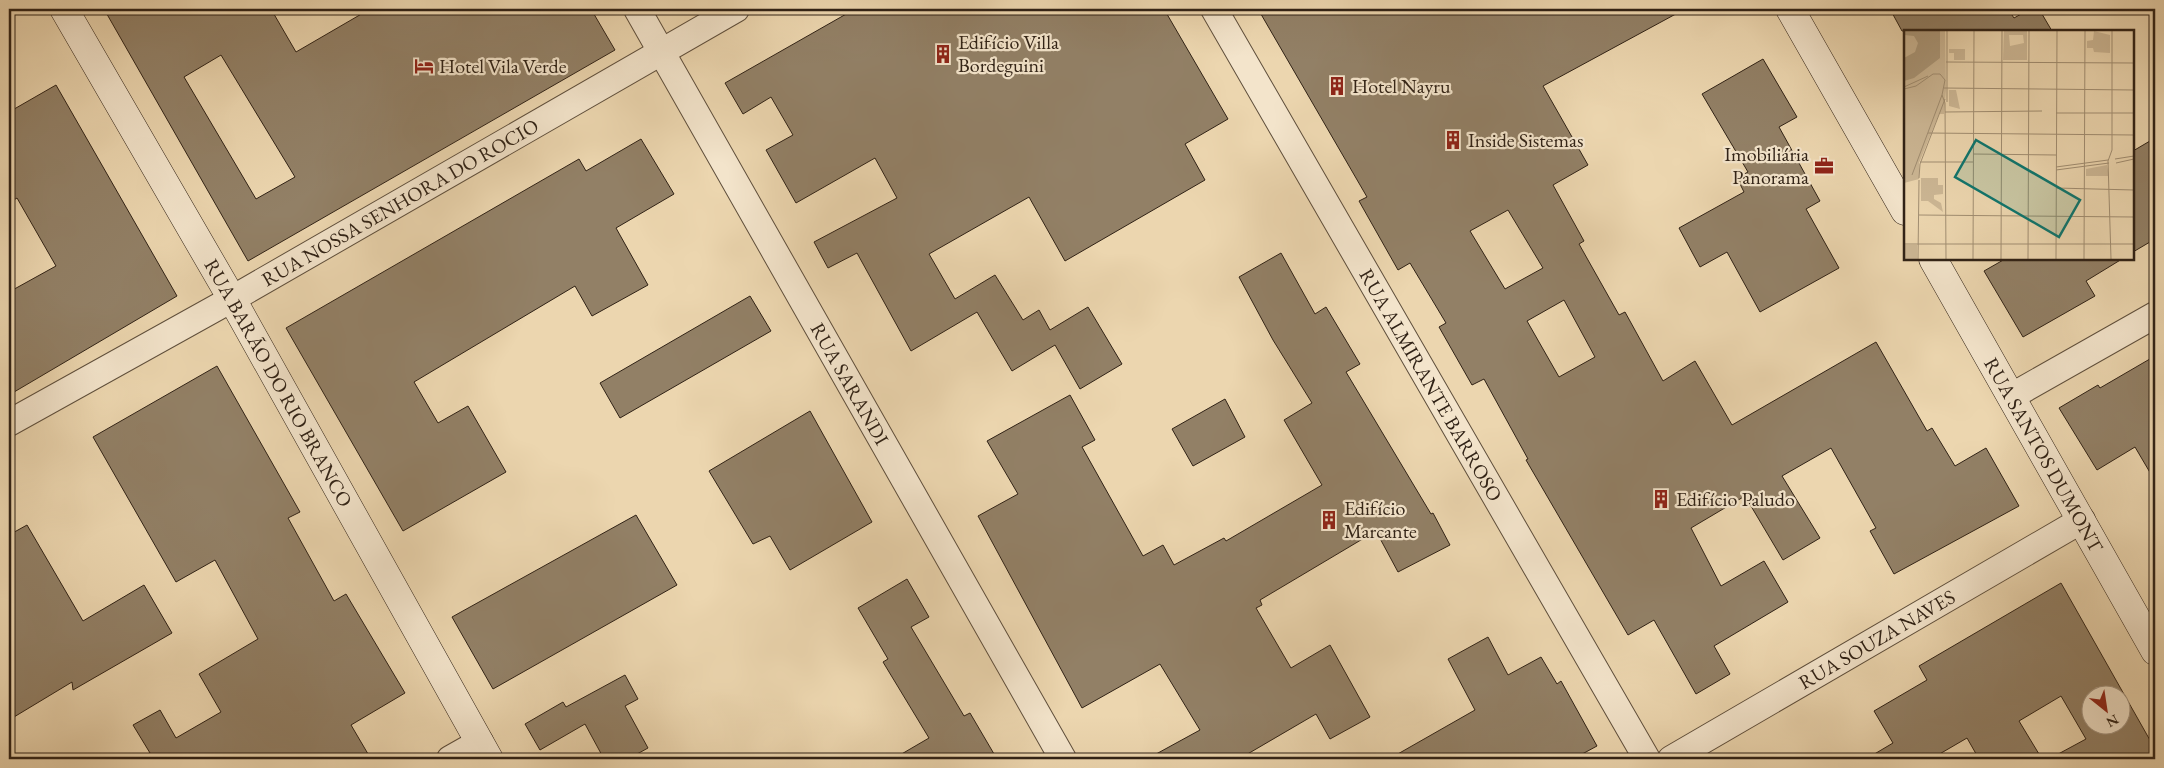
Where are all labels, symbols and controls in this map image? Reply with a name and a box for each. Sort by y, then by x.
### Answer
place label: Edifício Villa Bordeguini [958,29,1059,78]
inset map [1904,30,2134,260]
building icon: Edifício Villa Bordeguini [932,43,954,65]
place label: Hotel Vila Verde [439,53,567,79]
hotel icon: Hotel Vila Verde [413,55,435,77]
place label: Hotel Nayru [1352,73,1451,99]
building icon: Hotel Nayru [1326,75,1348,97]
street label: RUA NOSSA SENHORA DO ROCIO [257,112,543,292]
place label: Inside Sistemas [1468,127,1583,153]
building icon: Inside Sistemas [1442,129,1464,151]
place label: Imobiliária Panorama [1724,141,1809,190]
office icon: Imobiliária Panorama [1813,155,1835,177]
street label: RUA BARÃO DO RIO BRANCO [198,254,359,512]
street label: RUA ALMIRANTE BARROSO [1354,264,1508,506]
street label: RUA SARANDI [805,318,895,450]
street label: RUA SANTOS DUMONT [1978,353,2110,557]
place label: Edifício Paludo [1676,486,1795,512]
building icon: Edifício Paludo [1650,488,1672,510]
place label: Edifício Marcante [1344,495,1417,544]
building icon: Edifício Marcante [1318,509,1340,531]
street label: RUA SOUZA NAVES [1794,584,1960,695]
north arrow [2082,686,2132,736]
text: N [2103,711,2122,732]

